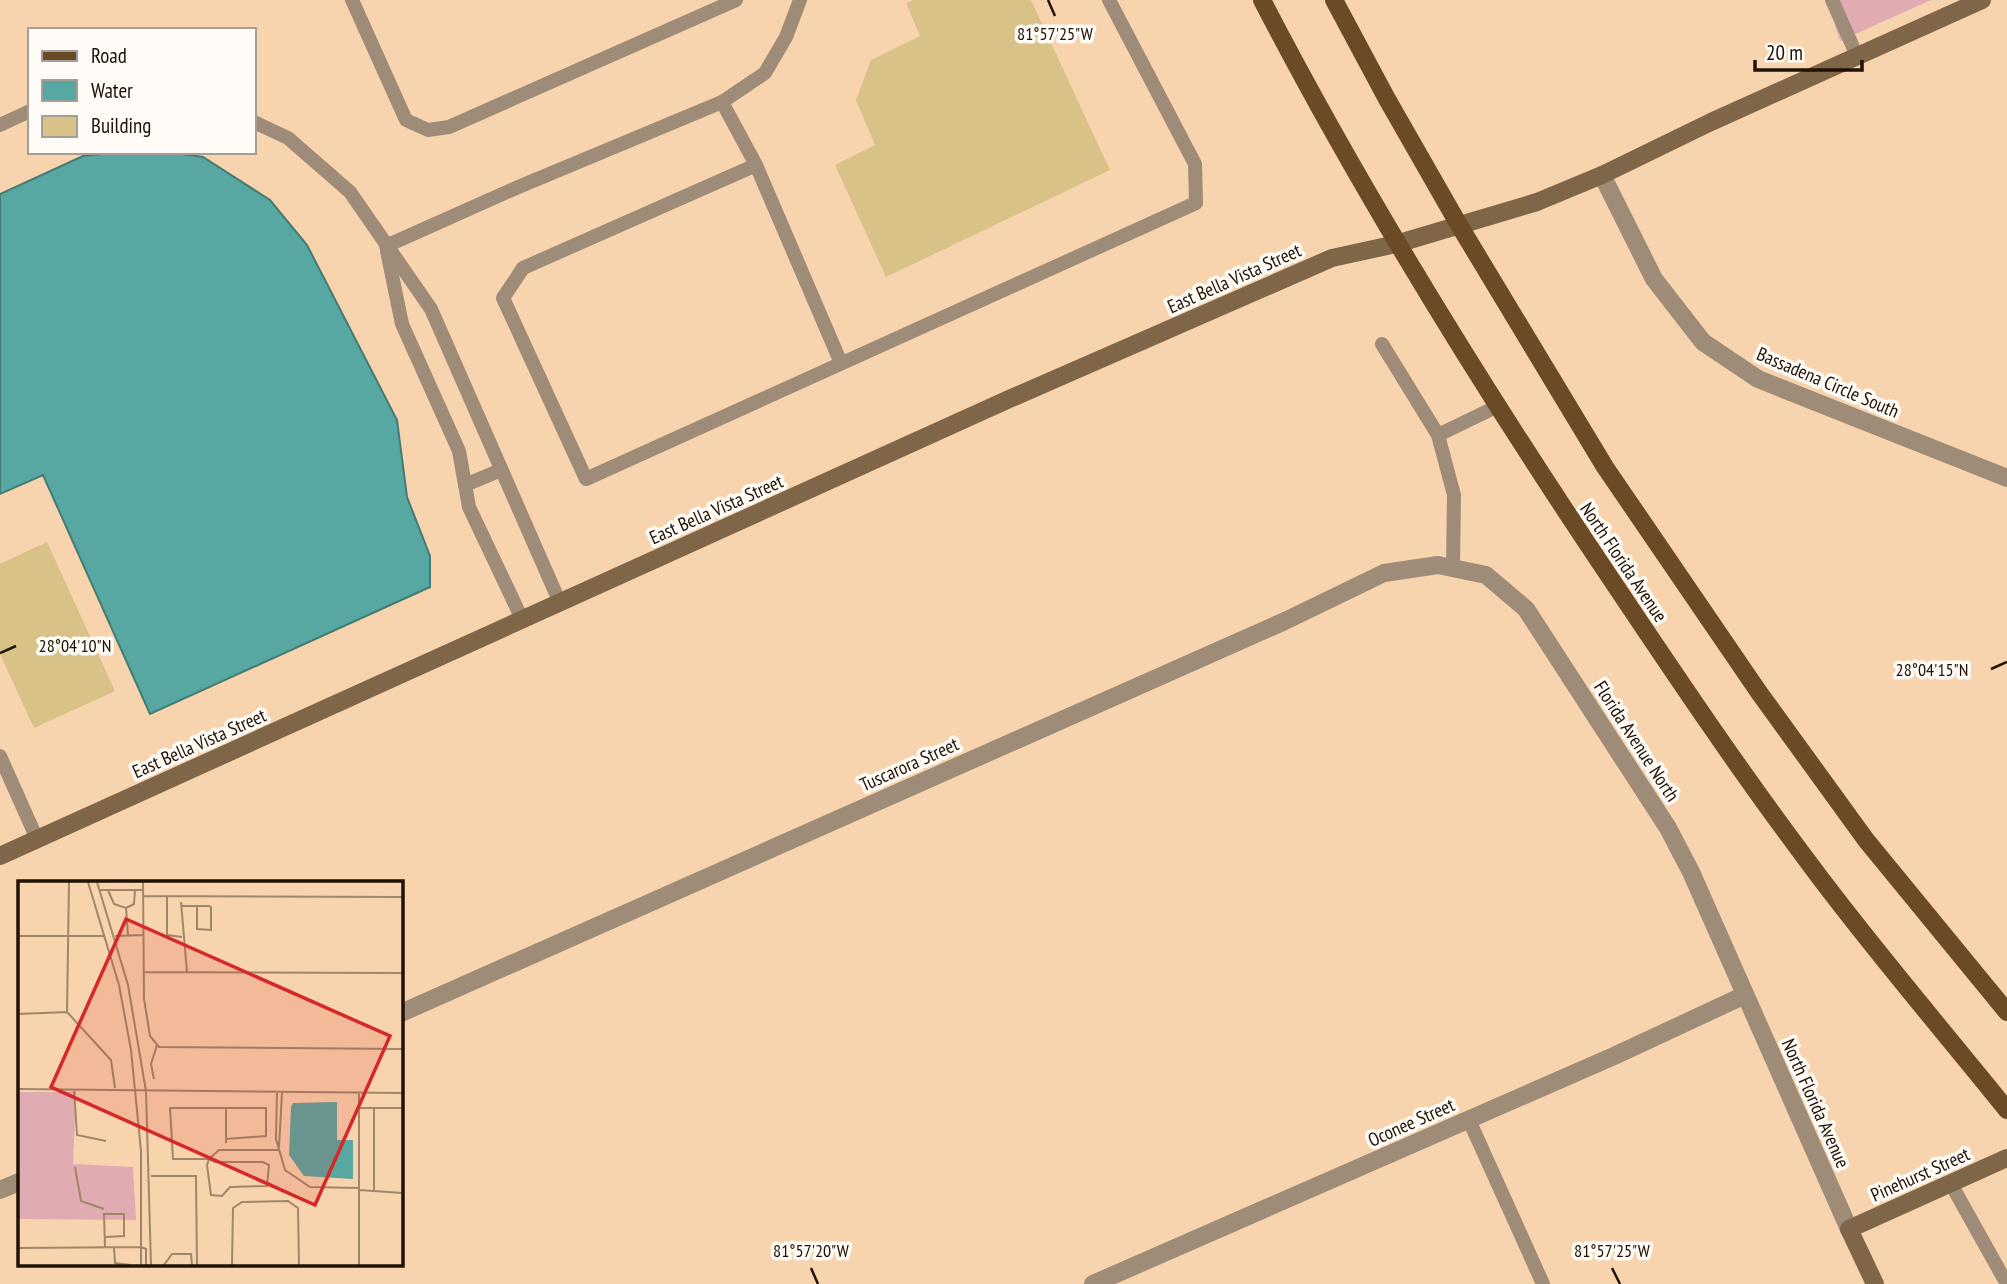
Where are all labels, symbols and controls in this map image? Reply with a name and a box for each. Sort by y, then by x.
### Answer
text: 81°57'25"W [1017,22,1093,45]
legend [28,28,256,154]
scale bar [1755,28,1862,72]
text: 20 m [1766,39,1803,66]
text: Road [91,42,127,69]
text: Water [91,77,133,104]
text: Building [91,112,151,139]
street label: East Bella Vista Street [1163,237,1305,318]
street label: Bassadena Circle South [1753,341,1903,423]
street label: East Bella Vista Street [645,468,787,549]
street label: North Florida Avenue [1575,498,1673,626]
text: 28°04'10"N [39,634,111,657]
text: 28°04'15"N [1896,658,1968,681]
street label: Florida Avenue North [1589,676,1685,806]
street label: East Bella Vista Street [128,702,270,783]
street label: Tuscarora Street [856,731,963,796]
inset map [18,881,402,1266]
street label: North Florida Avenue [1777,1035,1855,1171]
street label: Oconee Street [1364,1092,1459,1152]
street label: Pinehurst Street [1867,1141,1974,1206]
text: 81°57'20"W [773,1239,849,1262]
text: 81°57'25"W [1574,1239,1650,1262]

